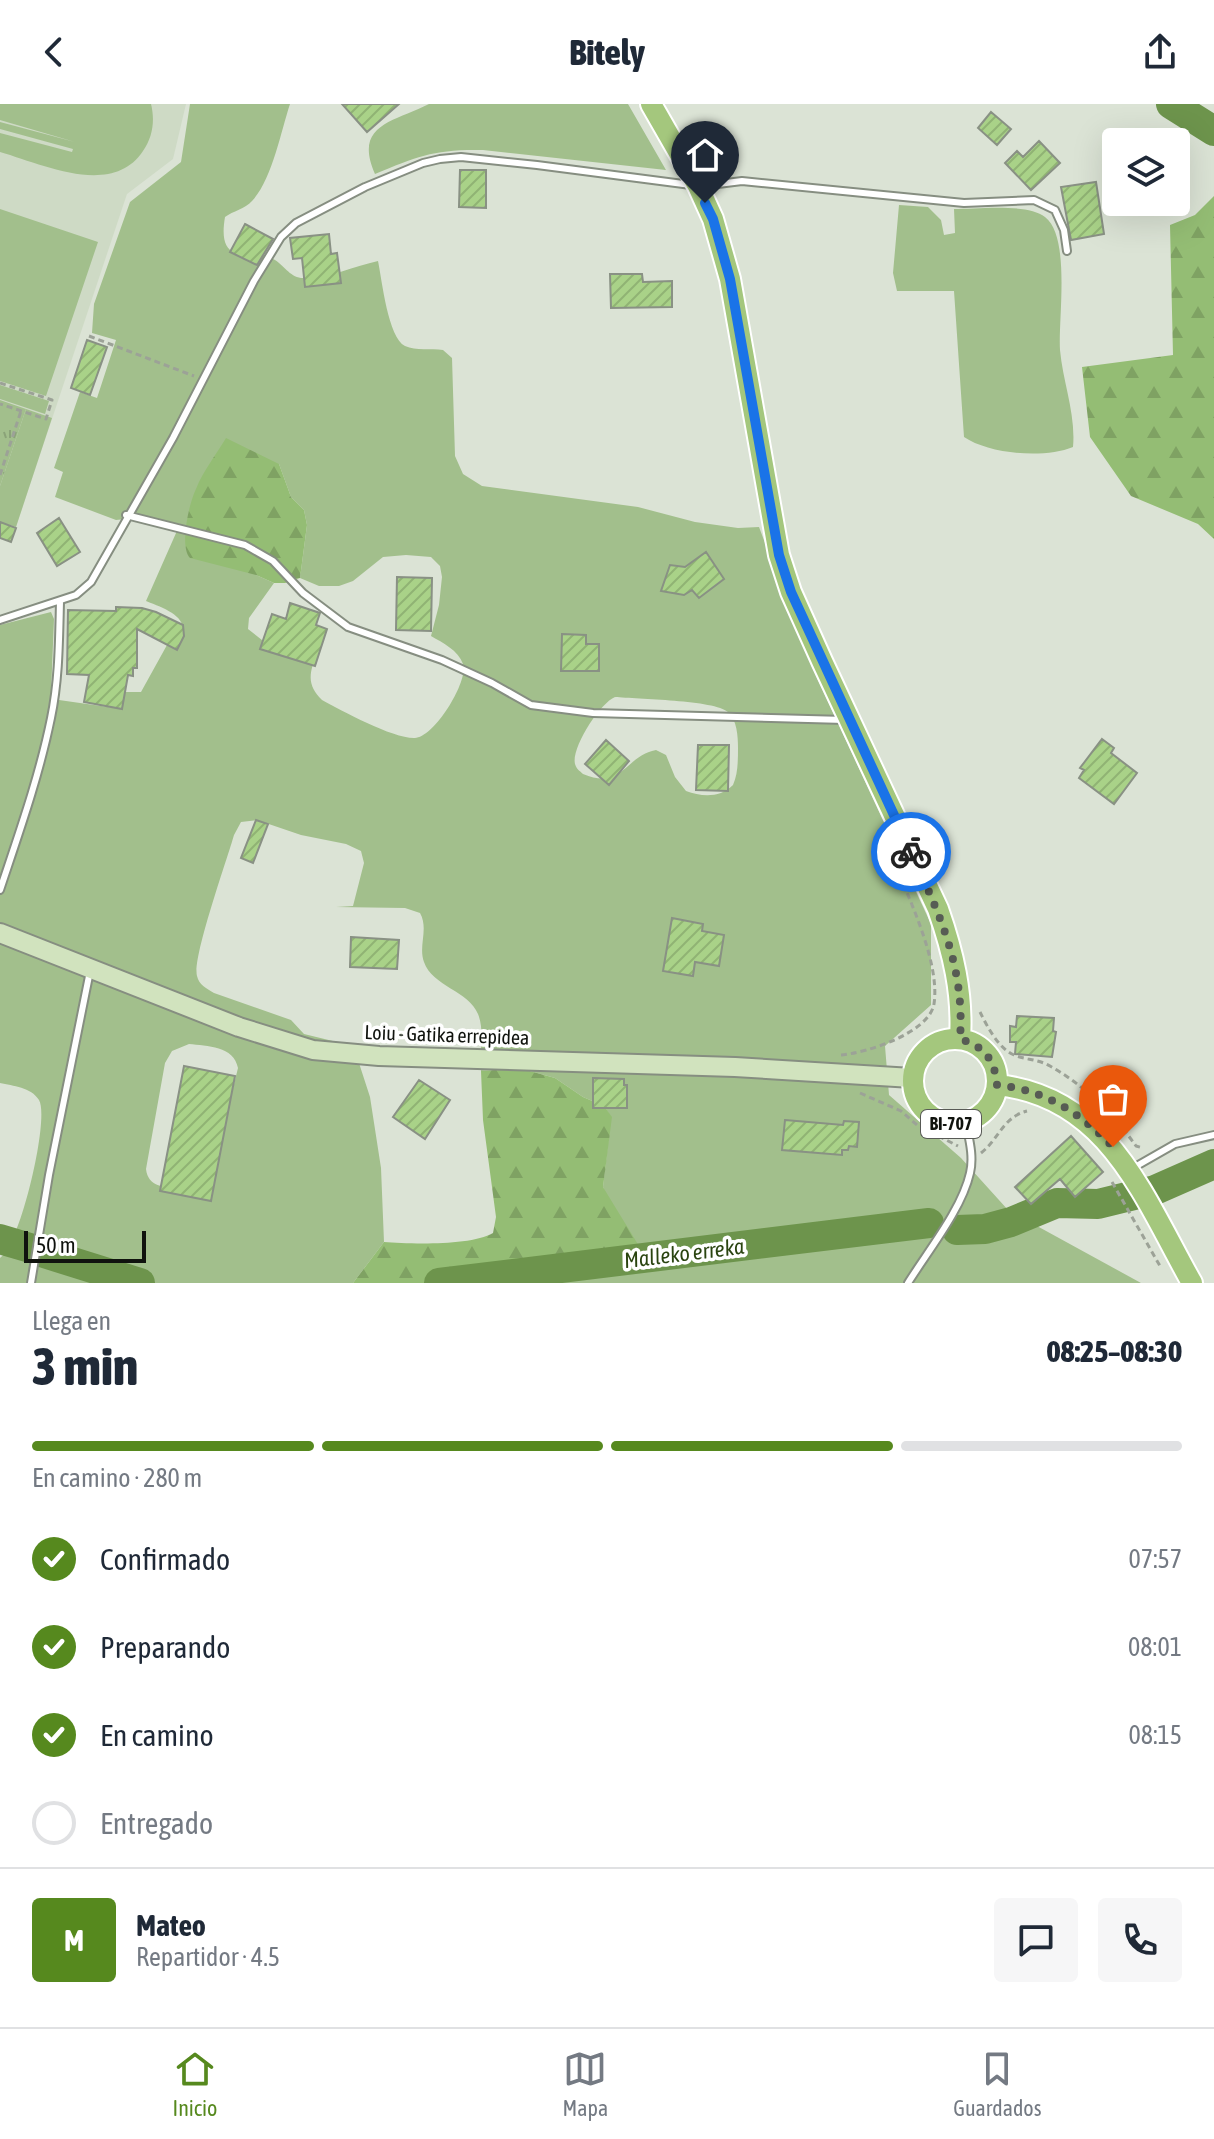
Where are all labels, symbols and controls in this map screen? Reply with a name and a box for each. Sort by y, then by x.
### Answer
icon: back [32,30,76,74]
icon: share [1138,30,1182,74]
text: Bitely [569,31,645,73]
pin [671,121,739,203]
map controls [1102,128,1190,216]
button: layers [1102,128,1190,216]
icon: home [683,133,727,177]
courier [871,812,951,892]
icon: bike [889,830,933,874]
street label: Loiu - Gatika errepidea [364,1020,530,1049]
pin [1079,1065,1147,1147]
icon: bag [1091,1077,1135,1121]
road number: BI-707 [921,1110,981,1138]
scale bar [24,1227,146,1263]
text: 50 m [36,1232,76,1258]
water label: Malleko erreka [623,1233,745,1273]
text: Llega en [32,1306,111,1336]
text: 08:25–08:30 [1047,1334,1182,1368]
text: 3 min [32,1336,138,1396]
text: En camino · 280 m [32,1463,202,1493]
icon: check [32,1537,76,1581]
text: Confirmado [100,1542,230,1576]
text: 07:57 [1128,1544,1182,1574]
icon: check [32,1625,76,1669]
text: Preparando [100,1630,230,1664]
text: 08:01 [1128,1632,1182,1662]
icon: check [32,1713,76,1757]
text: En camino [100,1718,214,1752]
text: 08:15 [1128,1720,1182,1750]
text: Entregado [100,1806,213,1840]
button: chat [994,1898,1078,1982]
button: phone [1098,1898,1182,1982]
text: Mateo [136,1908,206,1942]
text: M [64,1923,84,1957]
text: Repartidor · 4.5 [136,1942,280,1972]
tab: Inicio [173,2047,217,2121]
tab: Mapa [563,2047,608,2121]
tab: Guardados [953,2047,1041,2121]

